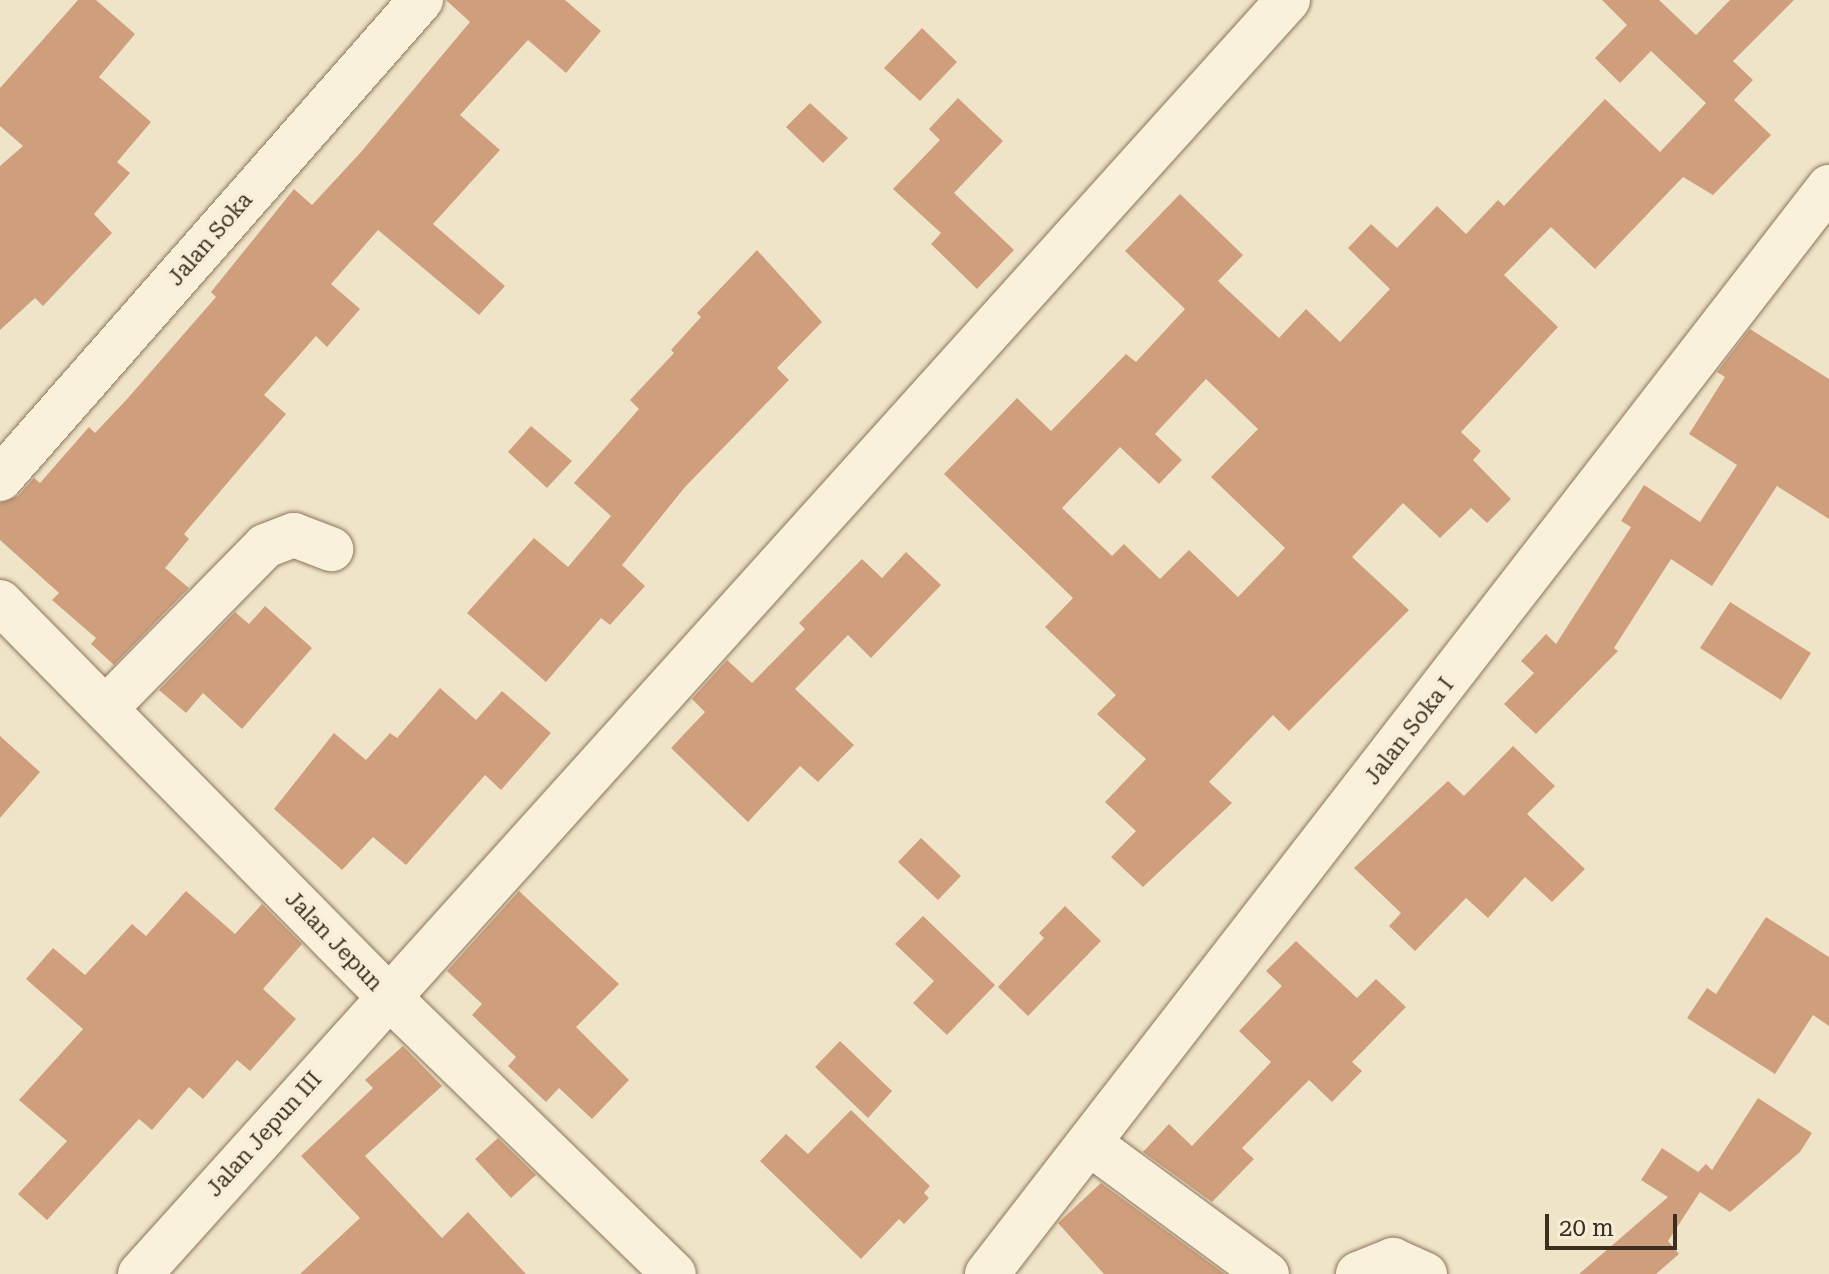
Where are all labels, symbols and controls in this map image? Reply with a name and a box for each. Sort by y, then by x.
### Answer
street label: Jalan Soka [162,187,258,291]
street label: Jalan Soka I [1359,672,1459,790]
street label: Jalan Jepun [280,886,388,996]
street label: Jalan Jepun III [201,1066,327,1202]
scale bar [1549,1198,1681,1248]
text: 20 m [1559,1214,1614,1242]

